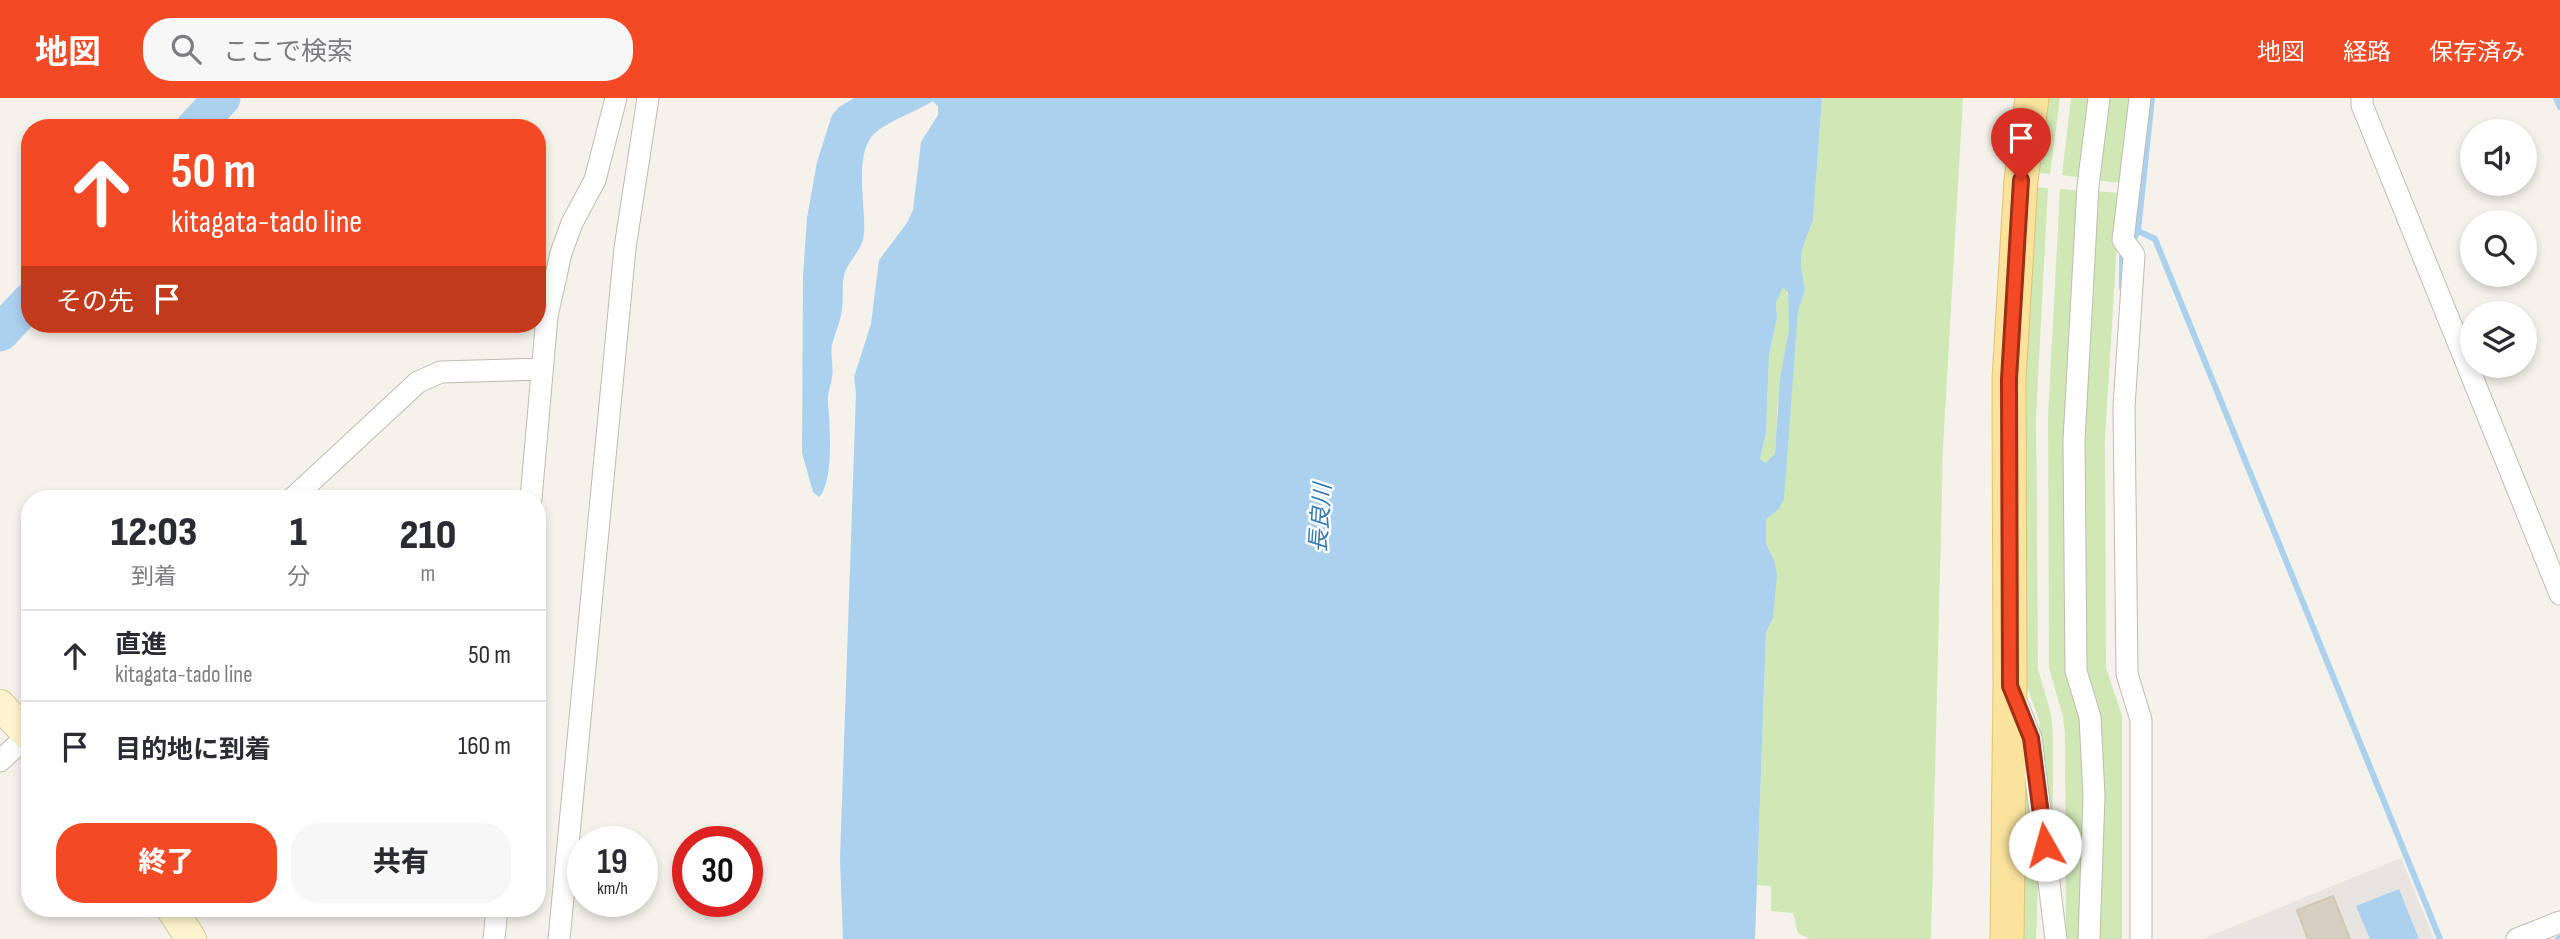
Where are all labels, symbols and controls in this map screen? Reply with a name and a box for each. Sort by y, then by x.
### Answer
search box [143,18,633,81]
icon: search [167,30,205,68]
text: 地図 [35,33,101,73]
text: ここで検索 [223,37,353,68]
text: 地図 [2257,38,2305,67]
text: 経路 [2343,38,2391,67]
text: 保存済み [2429,38,2525,67]
pin [1991,108,2051,180]
icon: arrive [2002,119,2040,157]
map controls [2460,119,2537,378]
button: sound [2460,119,2537,196]
text: 50 m [171,143,256,202]
icon: ahead [56,147,147,238]
text: kitagata-tado line [171,203,362,242]
button: search [2460,210,2537,287]
icon: arrive [148,280,186,318]
text: その先 [56,287,134,318]
button: layers [2460,301,2537,378]
water label: 長良川 [1305,480,1338,553]
text: 12:03 [111,507,197,558]
text: 1 [290,507,307,558]
text: 210 [400,510,456,561]
text: m [421,560,435,588]
text: 到着 [131,563,177,591]
text: 分 [287,563,310,591]
text: 直進 [115,630,167,661]
icon: ahead [56,637,94,675]
text: 50 m [468,640,511,671]
text: kitagata-tado line [115,661,252,689]
icon: arrive [56,728,94,766]
text: 160 m [458,731,511,762]
text: 目的地に到着 [115,735,271,766]
position arrow [2008,808,2082,882]
button: 終了 [56,823,277,903]
button: 共有 [291,823,511,903]
speed limit sign: 30 [672,826,763,917]
text: 19 [597,841,628,884]
text: km/h [597,878,628,899]

